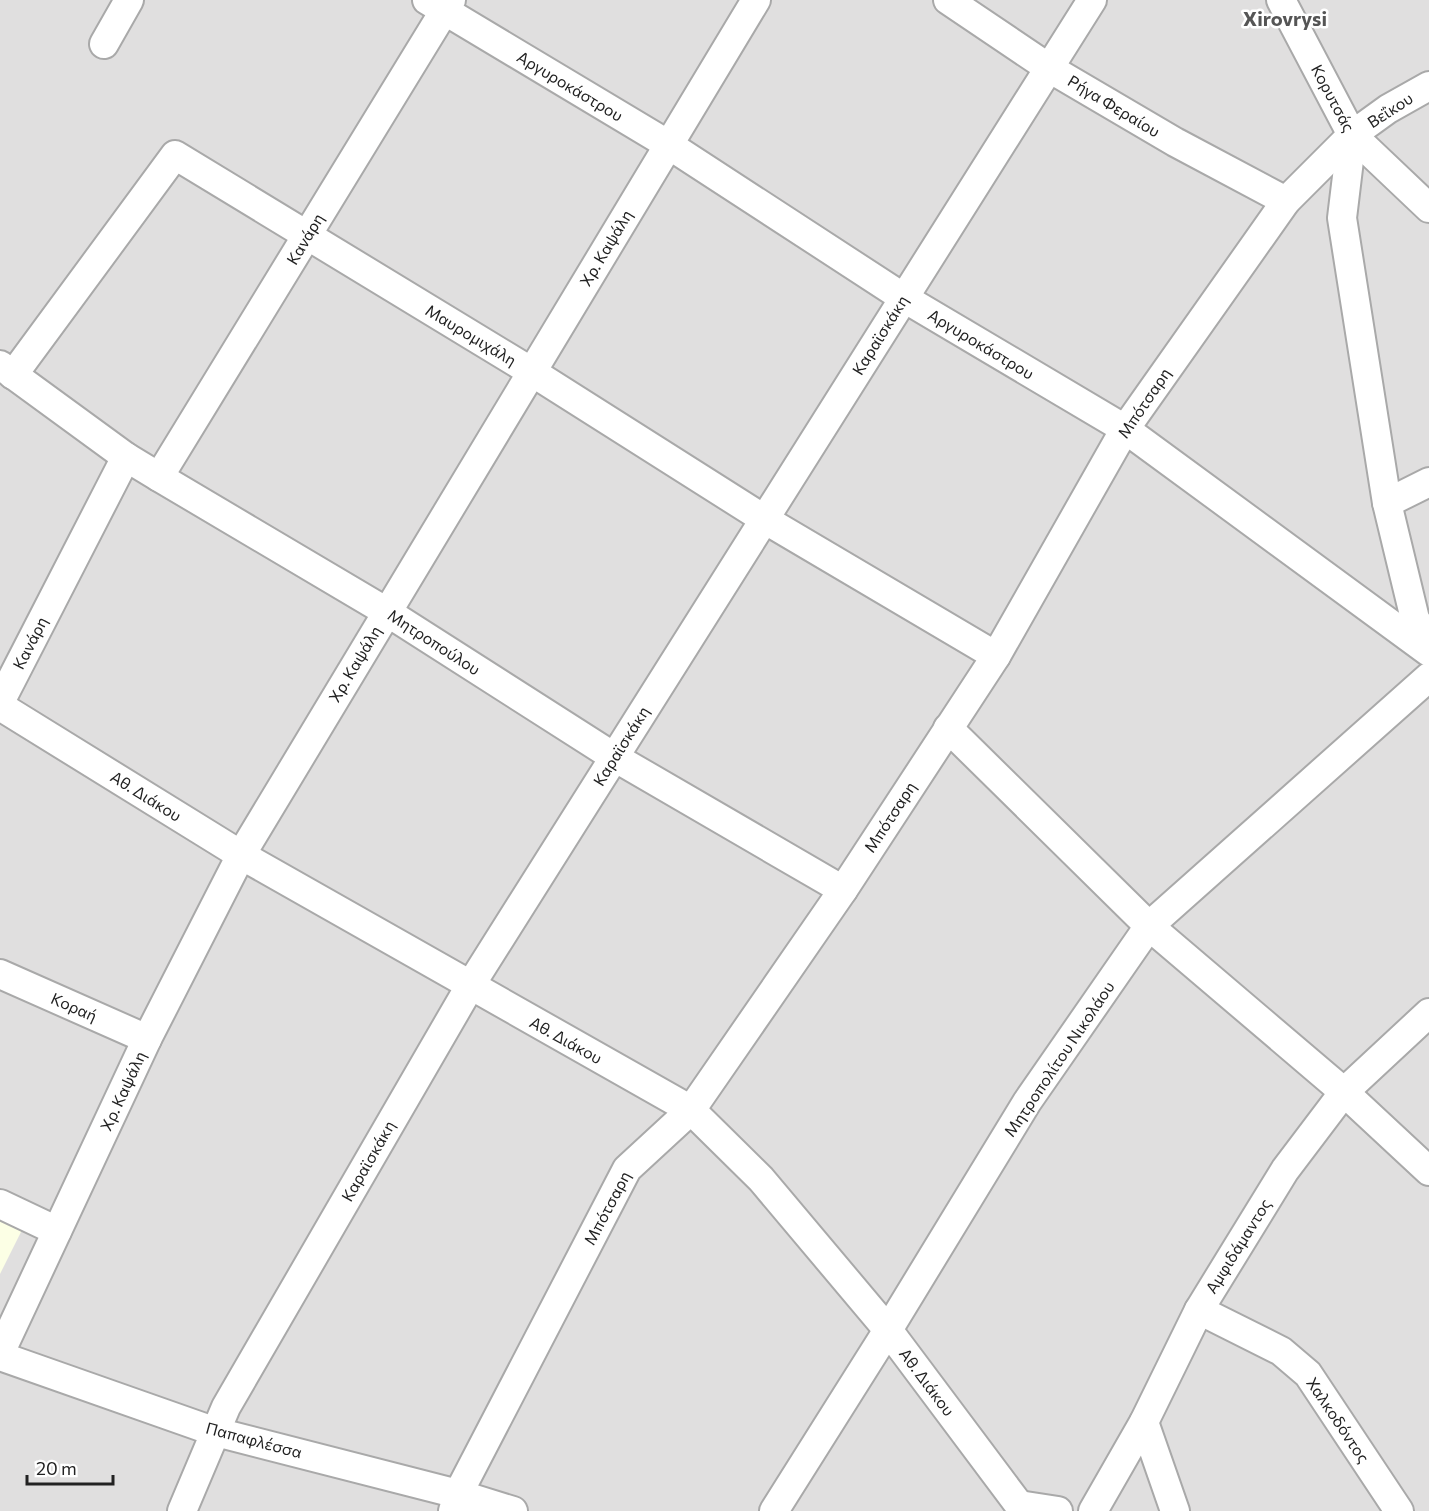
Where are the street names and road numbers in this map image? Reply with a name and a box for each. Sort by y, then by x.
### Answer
street label: Αργυροκάστρου [514,46,627,125]
street label: Κορυτσάς [1308,61,1359,135]
street label: Ρήγα Φεραίου [1065,71,1164,141]
street label: Βεΐκου [1364,88,1416,131]
street label: Χρ. Καψάλη [575,206,636,289]
street label: Κανάρη [282,210,327,268]
street label: Καραϊσκάκη [848,291,912,378]
street label: Μαυρομιχάλη [422,300,520,369]
street label: Αργυροκάστρου [925,304,1038,383]
street label: Μπότσαρη [1113,364,1174,441]
street label: Μητροπούλου [385,605,484,678]
street label: Κανάρη [8,613,51,672]
street label: Χρ. Καψάλη [324,622,385,705]
street label: Καραϊσκάκη [589,702,653,789]
street label: Αθ. Διάκου [107,766,185,825]
street label: Μπότσαρη [860,778,919,856]
street label: Μητροπολίτου Νικολάου [999,977,1118,1140]
street label: Κοραή [48,988,100,1025]
street label: Αθ. Διάκου [527,1012,606,1067]
street label: Χρ. Καψάλη [96,1048,149,1134]
street label: Καραϊσκάκη [337,1117,398,1205]
street label: Μπότσαρη [579,1168,634,1248]
street label: Αμφιδάμαντος [1201,1195,1274,1297]
street label: Αθ. Διάκου [896,1344,959,1419]
street label: Χαλκοδόντος [1303,1374,1374,1466]
street label: Παπαφλέσσα [204,1418,304,1461]

